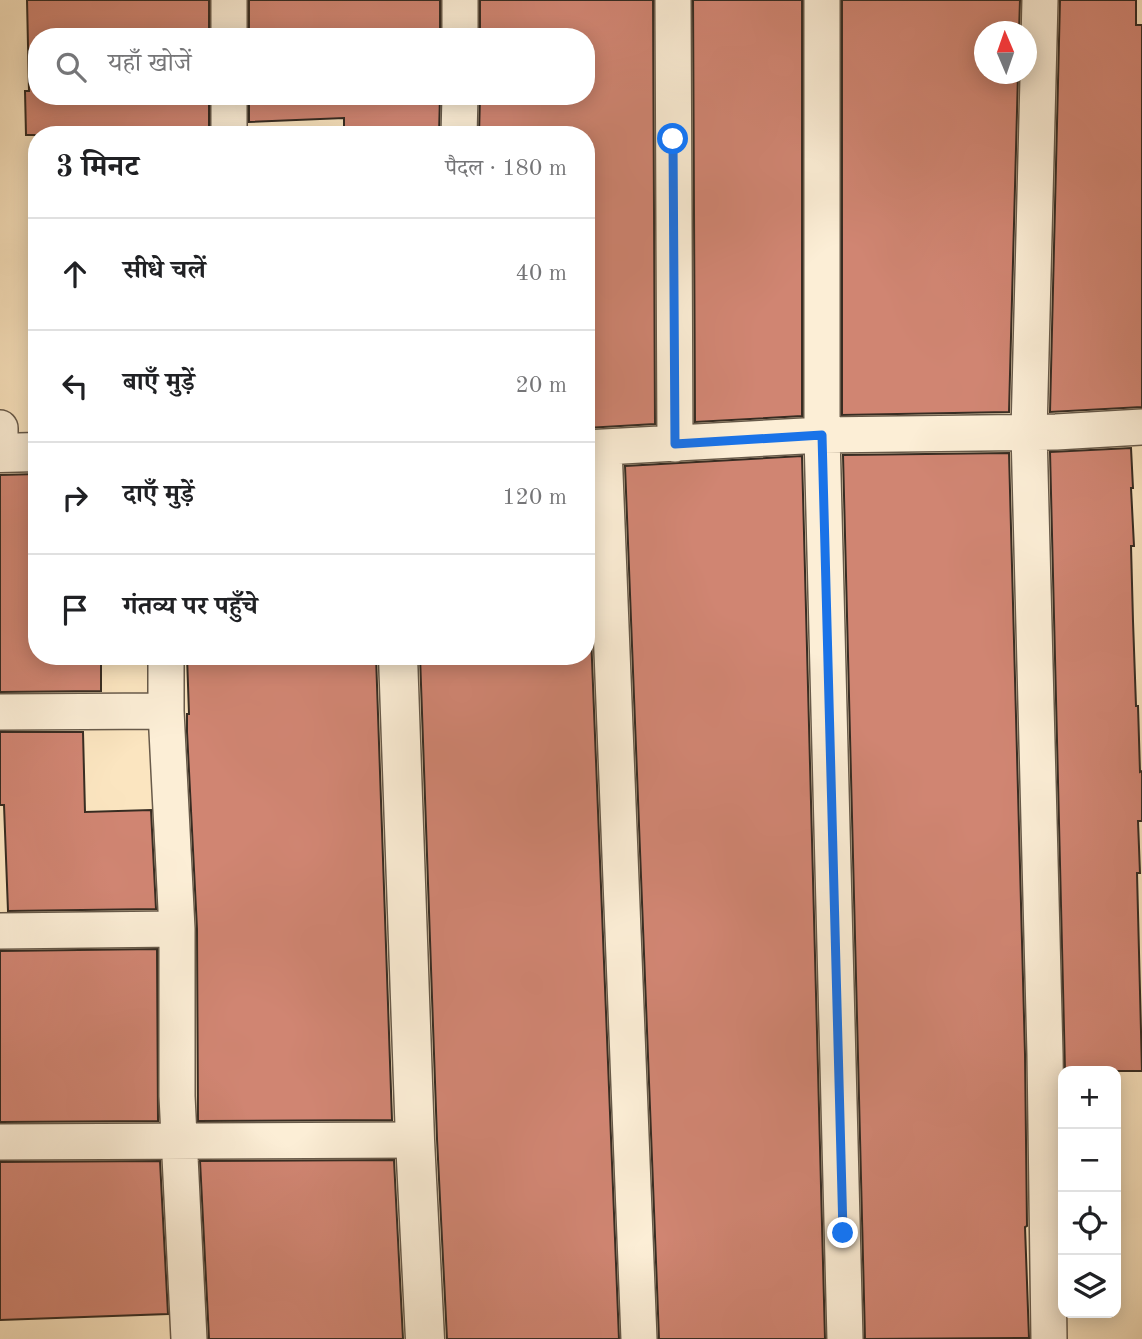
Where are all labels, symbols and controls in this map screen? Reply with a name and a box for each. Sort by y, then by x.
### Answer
north arrow [974,21,1037,84]
search box [28,28,595,105]
icon: search [52,48,90,86]
text: यहाँ खोजें [108,51,191,77]
route start [657,123,688,154]
text: 3 मिनट [56,153,139,183]
text: पैदल · 180 m [445,157,567,180]
icon: ahead [56,255,94,293]
text: सीधे चलें [123,258,206,284]
text: 40 m [516,262,567,285]
icon: left [56,367,94,405]
text: बाएँ मुड़ें [123,370,195,396]
text: 20 m [516,374,567,397]
icon: right [56,479,94,517]
text: दाएँ मुड़ें [123,482,194,508]
text: 120 m [502,486,567,509]
icon: arrive [56,591,94,629]
text: गंतव्य पर पहुँचे [123,594,258,620]
map controls [1058,1066,1121,1318]
button: + [1058,1066,1121,1129]
button: − [1058,1129,1121,1192]
button: locate [1058,1192,1121,1255]
route end [827,1217,858,1248]
button: layers [1058,1255,1121,1318]

